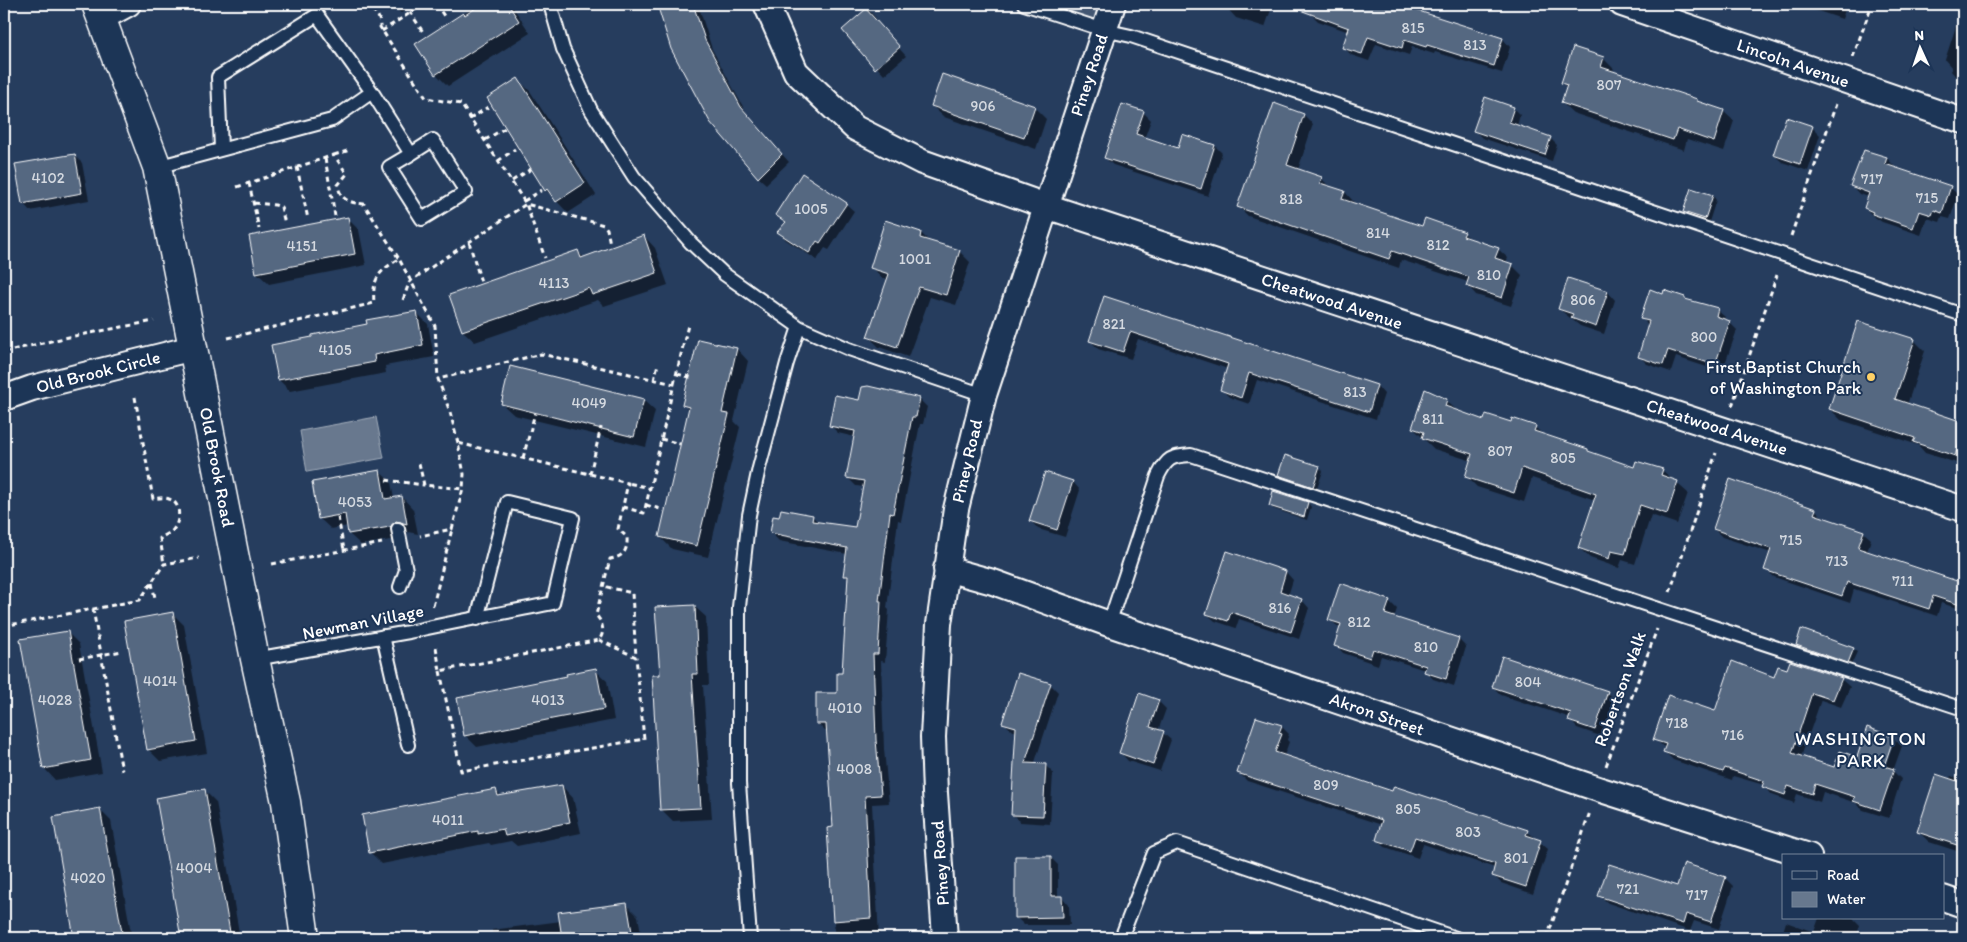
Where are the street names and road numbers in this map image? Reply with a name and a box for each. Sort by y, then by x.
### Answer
street label: Piney Road [1065,31,1113,119]
street label: Lincoln Avenue [1734,33,1852,93]
street label: Cheatwood Avenue [1259,268,1405,334]
street label: Old Brook Circle [34,346,162,398]
street label: Cheatwood Avenue [1644,394,1790,460]
street label: Old Brook Road [195,405,239,529]
street label: Piney Road [947,417,987,505]
street label: Newman Village [300,599,426,645]
street label: Robertson Walk [1589,628,1651,750]
street label: Akron Street [1327,688,1427,741]
street label: Piney Road [926,819,954,906]

